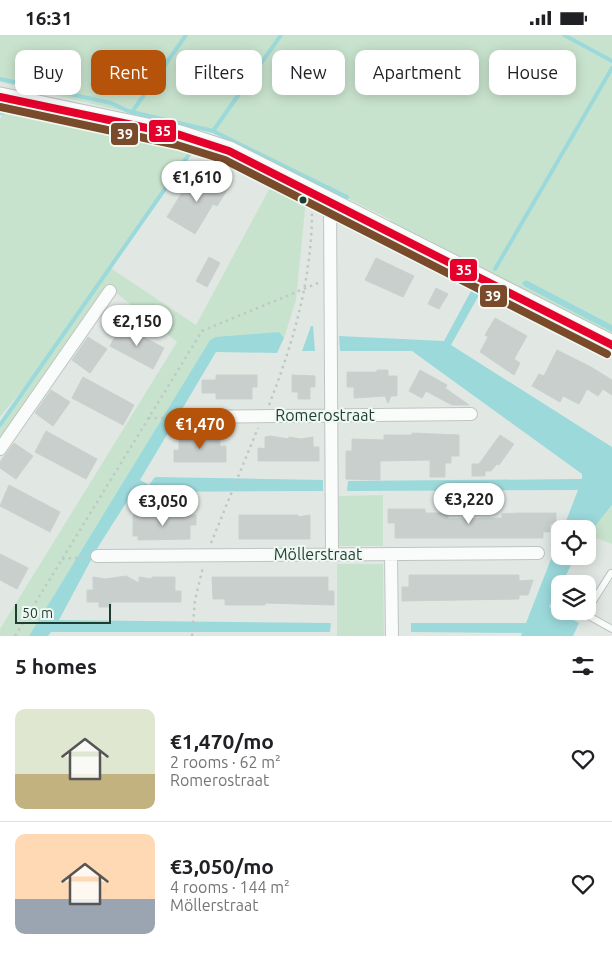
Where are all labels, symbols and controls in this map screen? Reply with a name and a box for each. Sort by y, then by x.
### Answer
text: 16:31 [25,7,73,29]
chip: Buy [15,50,81,95]
chip: Rent [91,50,166,95]
chip: Filters [176,50,262,95]
chip: New [272,50,345,95]
chip: Apartment [355,50,479,95]
chip: House [489,50,576,95]
line badge: 35 [148,119,177,143]
line badge: 39 [110,122,139,146]
text: 35 [155,123,171,139]
text: 39 [117,126,133,142]
pin: €1,610 [156,161,238,203]
text: €1,610 [172,168,222,186]
unlabelled marker [298,195,308,205]
line badge: 35 [449,258,478,282]
text: 35 [456,262,472,278]
line badge: 39 [479,284,508,308]
text: 39 [485,288,501,304]
pin: €2,150 [96,305,178,347]
text: €2,150 [112,312,162,330]
street label: Romerostraat [275,406,375,424]
pin: €1,470 [159,407,241,450]
text: €1,470 [175,415,225,433]
pin: €3,220 [428,483,510,525]
pin: €3,050 [122,485,204,527]
text: €3,220 [444,490,494,508]
text: €3,050 [138,492,188,510]
map controls [551,520,596,620]
button: locate [551,520,596,565]
street label: Möllerstraat [274,545,363,563]
button: layers [551,575,596,620]
scale bar [15,601,111,624]
text: 50 m [22,605,53,621]
icon: filters [569,652,597,680]
text: 5 homes [15,654,97,678]
icon: home [55,729,115,789]
text: €1,470/mo [170,729,274,753]
icon: heart [569,745,597,773]
text: 2 rooms · 62 m² [170,753,281,771]
text: Romerostraat [170,771,269,789]
icon: home [55,854,115,914]
text: €3,050/mo [170,854,274,878]
icon: heart [569,870,597,898]
text: 4 rooms · 144 m² [170,878,290,896]
text: Möllerstraat [170,896,259,914]

